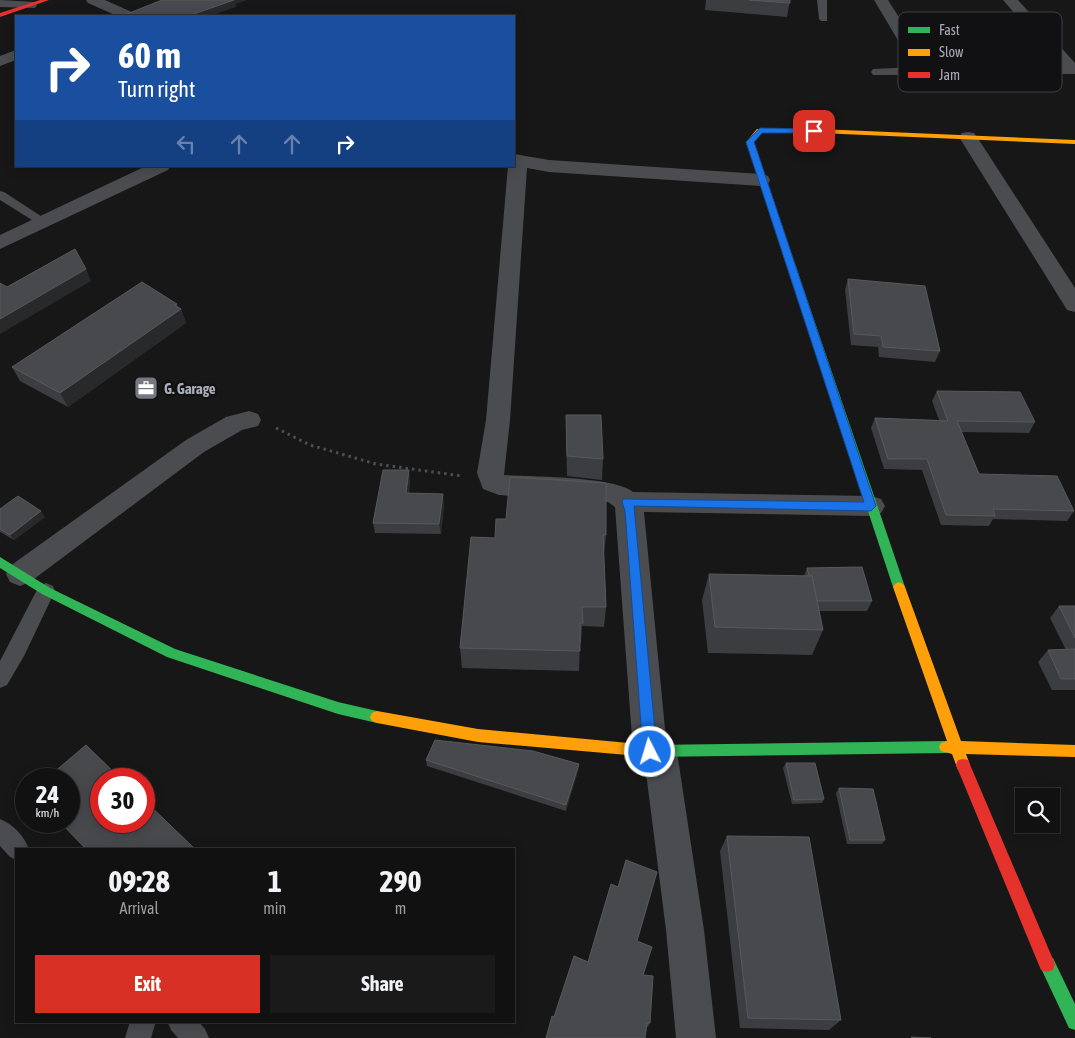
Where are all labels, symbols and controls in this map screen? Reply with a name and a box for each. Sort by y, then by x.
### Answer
legend [898,12,1062,92]
text: Fast [939,22,960,38]
icon: right [35,35,100,100]
text: 60 m [118,35,181,75]
text: Slow [939,44,964,60]
text: Jam [939,67,960,83]
text: Turn right [118,76,195,102]
pin [793,110,835,152]
icon: arrive [800,117,828,145]
icon: left [172,130,200,158]
icon: ahead [225,130,253,158]
icon: ahead [278,130,306,158]
icon: right [331,130,359,158]
office icon: G. Garage [133,375,159,401]
place label: G. Garage [164,380,216,397]
position arrow [623,725,675,777]
speed limit sign: 30 [90,768,155,833]
text: 24 [36,780,59,808]
map controls [1015,788,1060,833]
button: search [1015,788,1060,833]
text: km/h [36,806,59,820]
text: 09:28 [108,864,170,898]
text: 1 [268,864,282,898]
text: 290 [379,864,422,898]
text: Arrival [120,899,159,917]
text: min [263,899,286,917]
text: m [395,899,406,917]
button: Exit [35,955,260,1013]
button: Share [270,955,495,1013]

